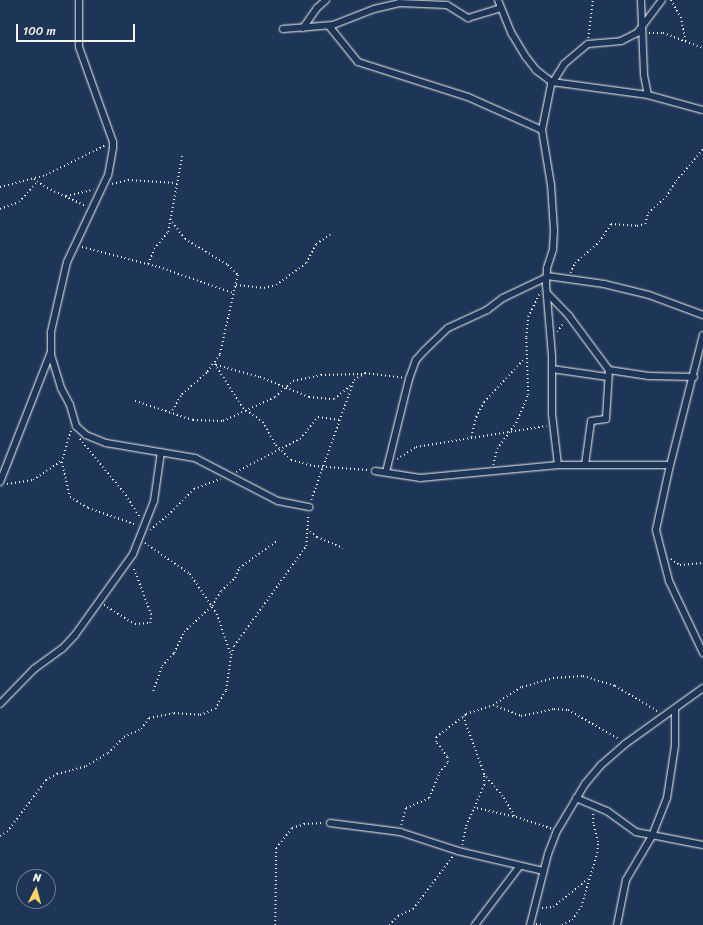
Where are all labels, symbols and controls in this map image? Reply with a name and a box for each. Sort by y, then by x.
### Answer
scale bar [18,16,137,42]
text: 100 m [23,20,56,42]
text: N [32,868,42,887]
north arrow [16,869,56,909]

